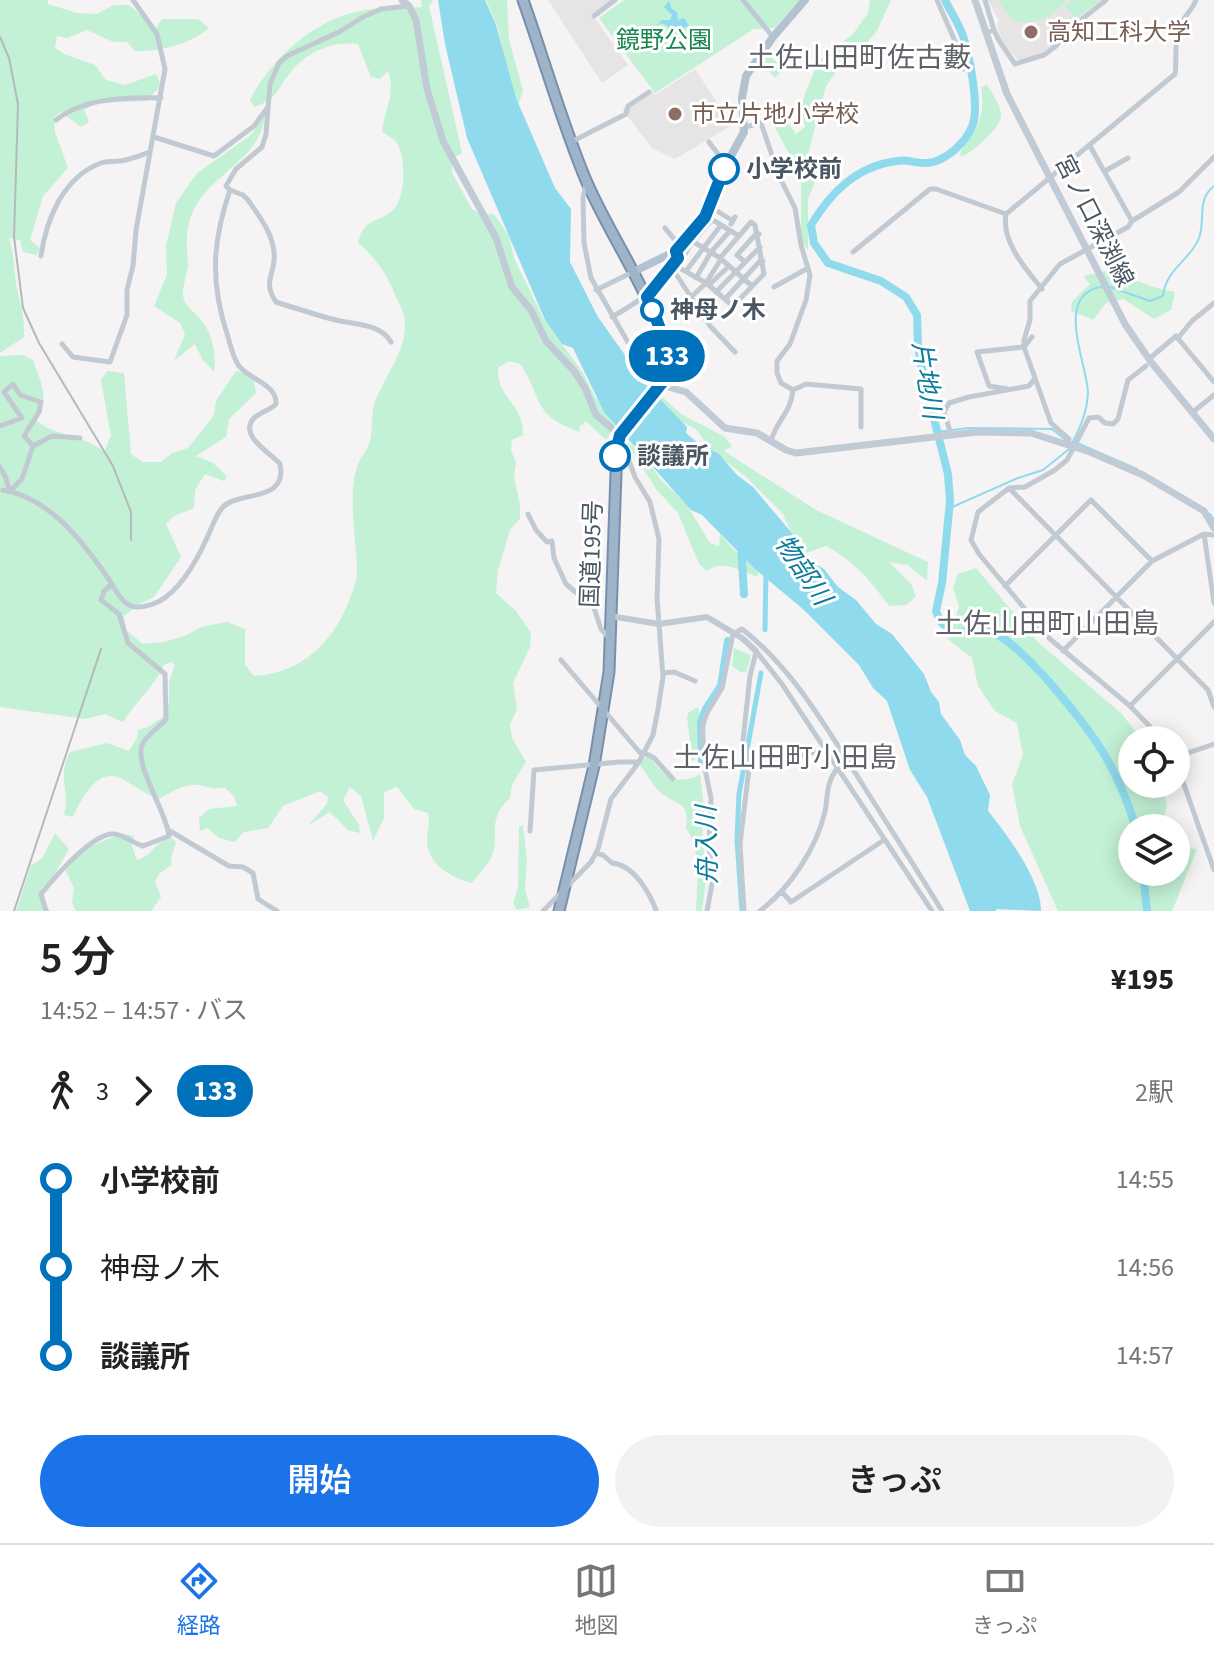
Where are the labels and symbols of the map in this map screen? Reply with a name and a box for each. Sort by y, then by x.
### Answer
place label: 高知工科大学 [1047,15,1191,50]
park label: 鏡野公園 [616,23,712,58]
marker: 高知工科大学 [1022,23,1040,41]
district label: 土佐山田町佐古藪 [747,38,971,78]
place label: 市立片地小学校 [691,97,859,132]
marker: 市立片地小学校 [666,105,684,123]
street label: 宮ノ口深渕線 [1046,149,1142,293]
place label: 小学校前 [746,152,842,187]
marker: 小学校前 [709,154,739,184]
place label: 神母ノ木 [670,293,766,328]
marker: 神母ノ木 [641,299,663,321]
line badge: 133 [621,330,713,382]
water label: 片地川 [903,339,952,424]
place label: 談議所 [637,439,709,474]
marker: 談議所 [600,441,630,471]
street label: 国道195号 [573,500,611,608]
water label: 物部川 [766,527,842,615]
district label: 土佐山田町山田島 [935,604,1159,644]
district label: 土佐山田町小田島 [673,738,897,778]
water label: 舟入川 [688,803,726,884]

